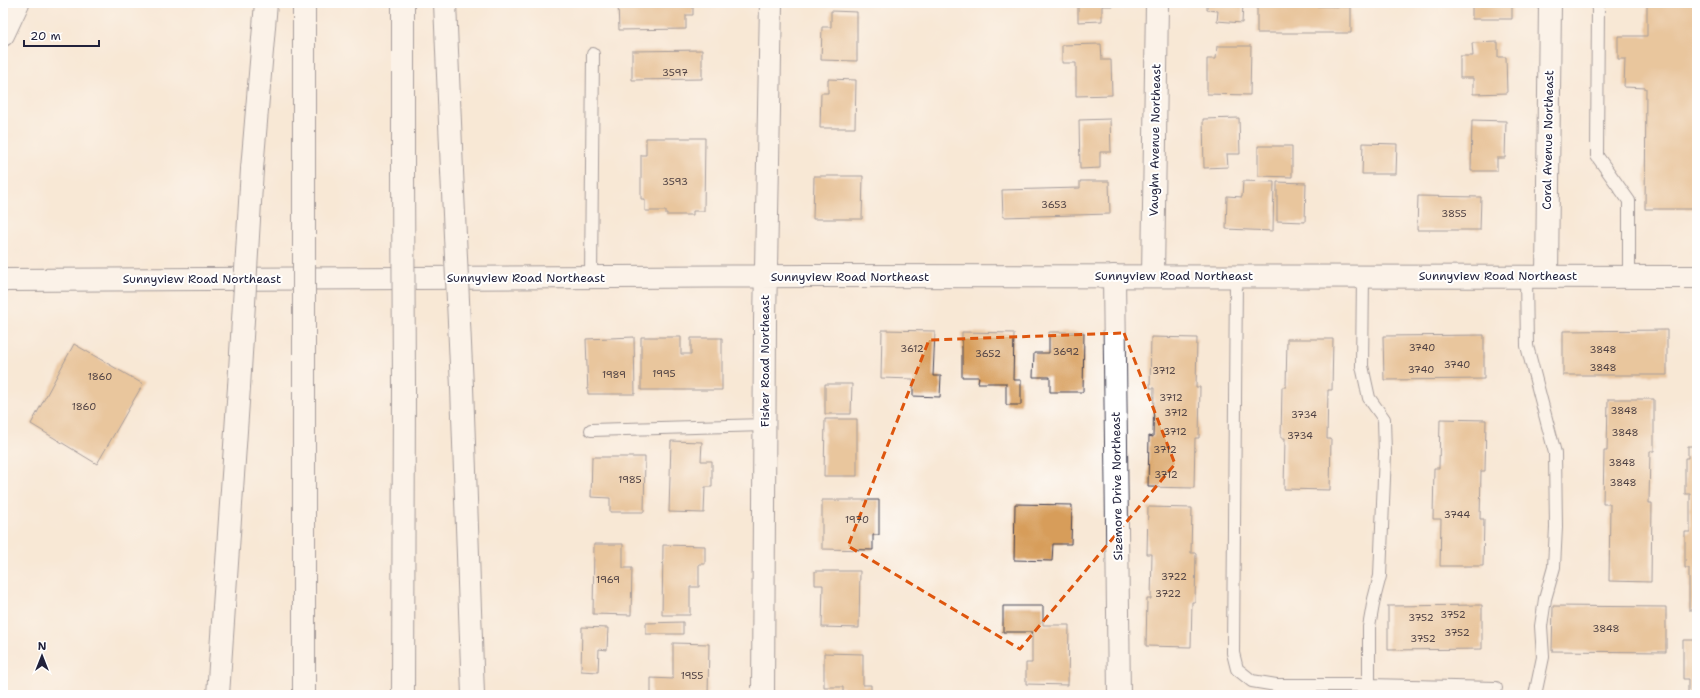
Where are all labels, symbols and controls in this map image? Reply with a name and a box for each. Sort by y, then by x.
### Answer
scale bar [24,22,99,48]
text: 20 m [30,28,61,44]
street label: Vaughn Avenue Northeast [1146,64,1164,216]
house number: 3597 [662,66,688,79]
street label: Coral Avenue Northeast [1539,70,1557,210]
house number: 3593 [662,175,688,188]
house number: 3653 [1041,198,1067,211]
house number: 3855 [1441,207,1467,220]
street label: Sunnyview Road Northeast [1095,268,1253,284]
street label: Sunnyview Road Northeast [1419,268,1577,284]
street label: Sunnyview Road Northeast [771,269,929,285]
street label: Sunnyview Road Northeast [447,270,605,286]
street label: Sunnyview Road Northeast [123,271,281,287]
street label: Fisher Road Northeast [757,295,773,427]
house number: 3740 [1409,341,1435,354]
house number: 3612 [900,342,924,355]
house number: 3848 [1589,343,1617,356]
house number: 3692 [1053,345,1079,358]
house number: 3652 [975,347,1001,360]
house number: 3740 [1444,358,1470,371]
house number: 3848 [1589,361,1617,374]
house number: 3740 [1408,363,1434,376]
house number: 3712 [1152,364,1176,377]
house number: 1995 [652,367,676,380]
house number: 1989 [602,368,626,381]
house number: 1860 [88,370,112,383]
house number: 3712 [1159,391,1183,404]
house number: 1860 [72,400,96,413]
house number: 3848 [1610,404,1638,417]
house number: 3712 [1164,406,1188,419]
house number: 3734 [1291,408,1317,421]
street label: Sizemore Drive Northeast [1108,411,1126,561]
house number: 3712 [1163,425,1187,438]
house number: 3848 [1611,426,1639,439]
house number: 3734 [1287,429,1313,442]
house number: 3712 [1153,443,1177,456]
house number: 3848 [1608,456,1636,469]
house number: 3712 [1154,468,1178,481]
house number: 1985 [618,473,642,486]
house number: 3848 [1609,476,1637,489]
house number: 3744 [1444,508,1470,521]
house number: 1970 [845,513,869,526]
house number: 3722 [1161,570,1187,583]
house number: 1969 [596,573,620,586]
house number: 3722 [1155,587,1181,600]
house number: 3752 [1440,608,1466,621]
house number: 3752 [1408,611,1434,624]
house number: 3848 [1592,622,1620,635]
house number: 3752 [1444,626,1470,639]
house number: 3752 [1410,632,1436,645]
north arrow [22,636,62,676]
text: N [38,639,47,654]
house number: 1955 [681,669,703,682]

